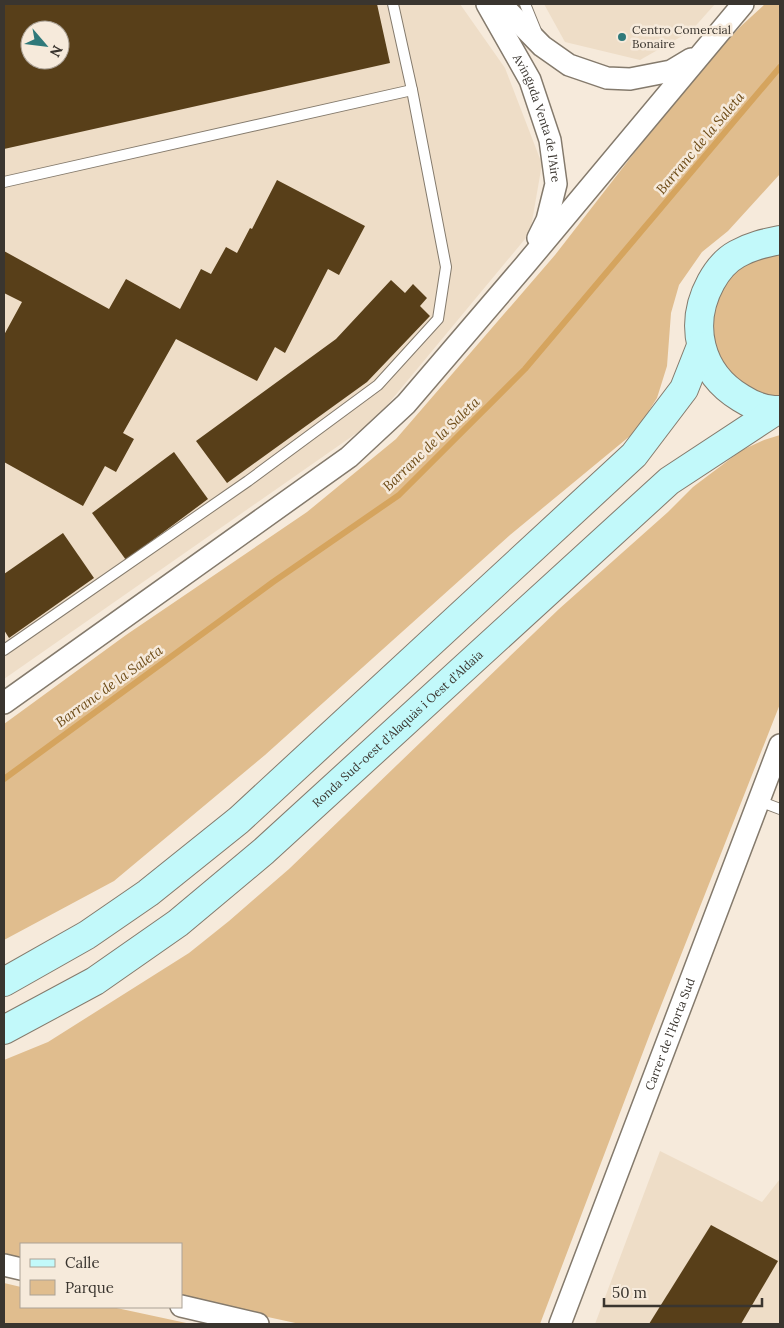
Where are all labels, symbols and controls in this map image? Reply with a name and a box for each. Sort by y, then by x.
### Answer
north arrow [20,20,70,70]
place label: Centro Comercial Bonaire [632,22,731,51]
marker: Centro Comercial Bonaire [616,31,628,43]
text: N [46,42,67,60]
street label: Avinguda Venta de l'Aire [509,51,564,183]
water label: Barranc de la Saleta [652,88,748,198]
water label: Barranc de la Saleta [379,393,483,495]
water label: Barranc de la Saleta [52,641,166,731]
street label: Ronda Sud-oest d'Alaquàs i Oest d'Aldaia [309,647,486,810]
street label: Carrer de l'Horta Sud [642,976,698,1092]
legend [20,1243,182,1308]
text: Calle [65,1253,100,1272]
scale bar [604,1276,762,1308]
text: Parque [65,1278,114,1297]
text: 50 m [612,1283,647,1302]

